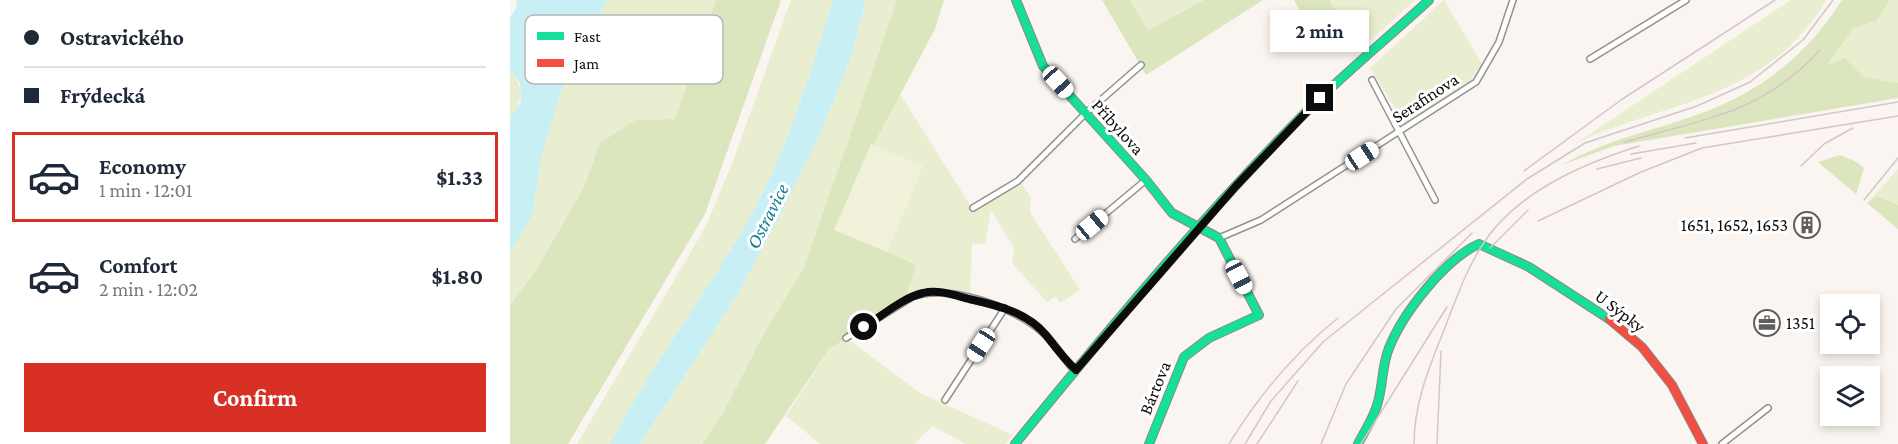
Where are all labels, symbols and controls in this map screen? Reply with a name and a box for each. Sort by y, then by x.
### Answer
callout: 2 min [1270,11,1370,53]
legend [525,15,723,84]
text: 2 min [1295,20,1344,42]
text: Ostravického [60,25,184,50]
text: Fast [574,28,601,45]
text: Jam [572,55,599,73]
car [1039,63,1077,101]
street label: Serafinova [1388,69,1462,127]
text: Frýdecká [60,83,145,108]
route end [1306,84,1333,111]
street label: Přibylova [1088,95,1148,159]
car [1342,139,1382,173]
icon: car [27,150,81,204]
text: Economy [99,154,186,179]
text: $1.33 [436,165,483,190]
text: 1 min · 12:01 [99,179,192,201]
water label: Ostravice [741,180,793,252]
car [1072,207,1112,243]
building icon: 1651, 1652, 1653 [1792,210,1822,240]
place label: 1651, 1652, 1653 [1681,215,1788,235]
icon: car [27,249,81,303]
text: Comfort [99,253,177,278]
car [1223,257,1255,297]
text: $1.80 [431,264,483,289]
text: 2 min · 12:02 [99,278,198,300]
street label: U Sýpky [1591,286,1650,337]
map controls [1820,294,1880,426]
button: locate [1820,294,1880,354]
office icon: 1351 [1752,308,1782,338]
route start [850,313,877,340]
place label: 1351 [1786,313,1815,333]
car [964,325,998,365]
street label: Bártova [1135,358,1175,418]
button: Confirm [24,363,486,432]
button: layers [1820,366,1880,426]

